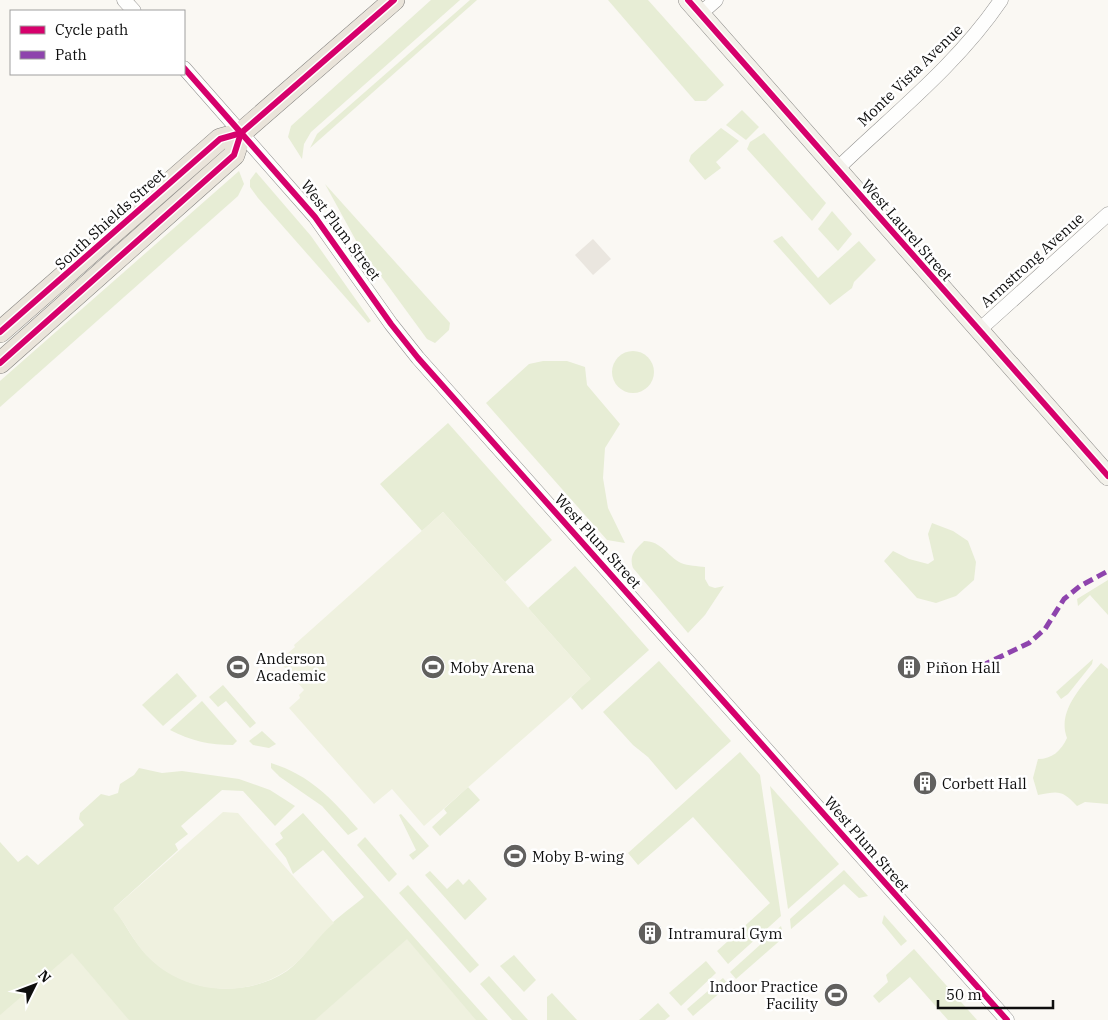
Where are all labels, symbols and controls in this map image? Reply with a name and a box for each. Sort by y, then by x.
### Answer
legend [10,10,185,75]
text: Cycle path [55,20,128,39]
street label: Monte Vista Avenue [853,20,967,130]
text: Path [55,45,87,64]
street label: South Shields Street [51,164,169,274]
street label: West Laurel Street [858,175,956,285]
street label: West Plum Street [297,176,385,284]
street label: Armstrong Avenue [976,209,1088,311]
street label: West Plum Street [550,490,646,592]
place label: Anderson Academic [256,649,326,685]
sports icon: Anderson Academic [225,654,251,680]
sports icon: Moby Arena [420,654,446,680]
building icon: Piñon Hall [896,654,922,680]
place label: Moby Arena [450,658,535,677]
place label: Piñon Hall [926,658,1000,677]
building icon: Corbett Hall [912,770,938,796]
place label: Corbett Hall [942,774,1027,793]
street label: West Plum Street [820,792,914,896]
sports icon: Moby B-wing [502,843,528,869]
place label: Moby B-wing [532,847,624,866]
building icon: Intramural Gym [637,920,663,946]
place label: Intramural Gym [668,924,782,943]
north arrow [10,960,60,1010]
text: N [34,966,55,986]
place label: Indoor Practice Facility [709,977,818,1013]
scale bar [938,978,1053,1010]
sports icon: Indoor Practice Facility [823,982,849,1008]
text: 50 m [946,985,982,1004]

